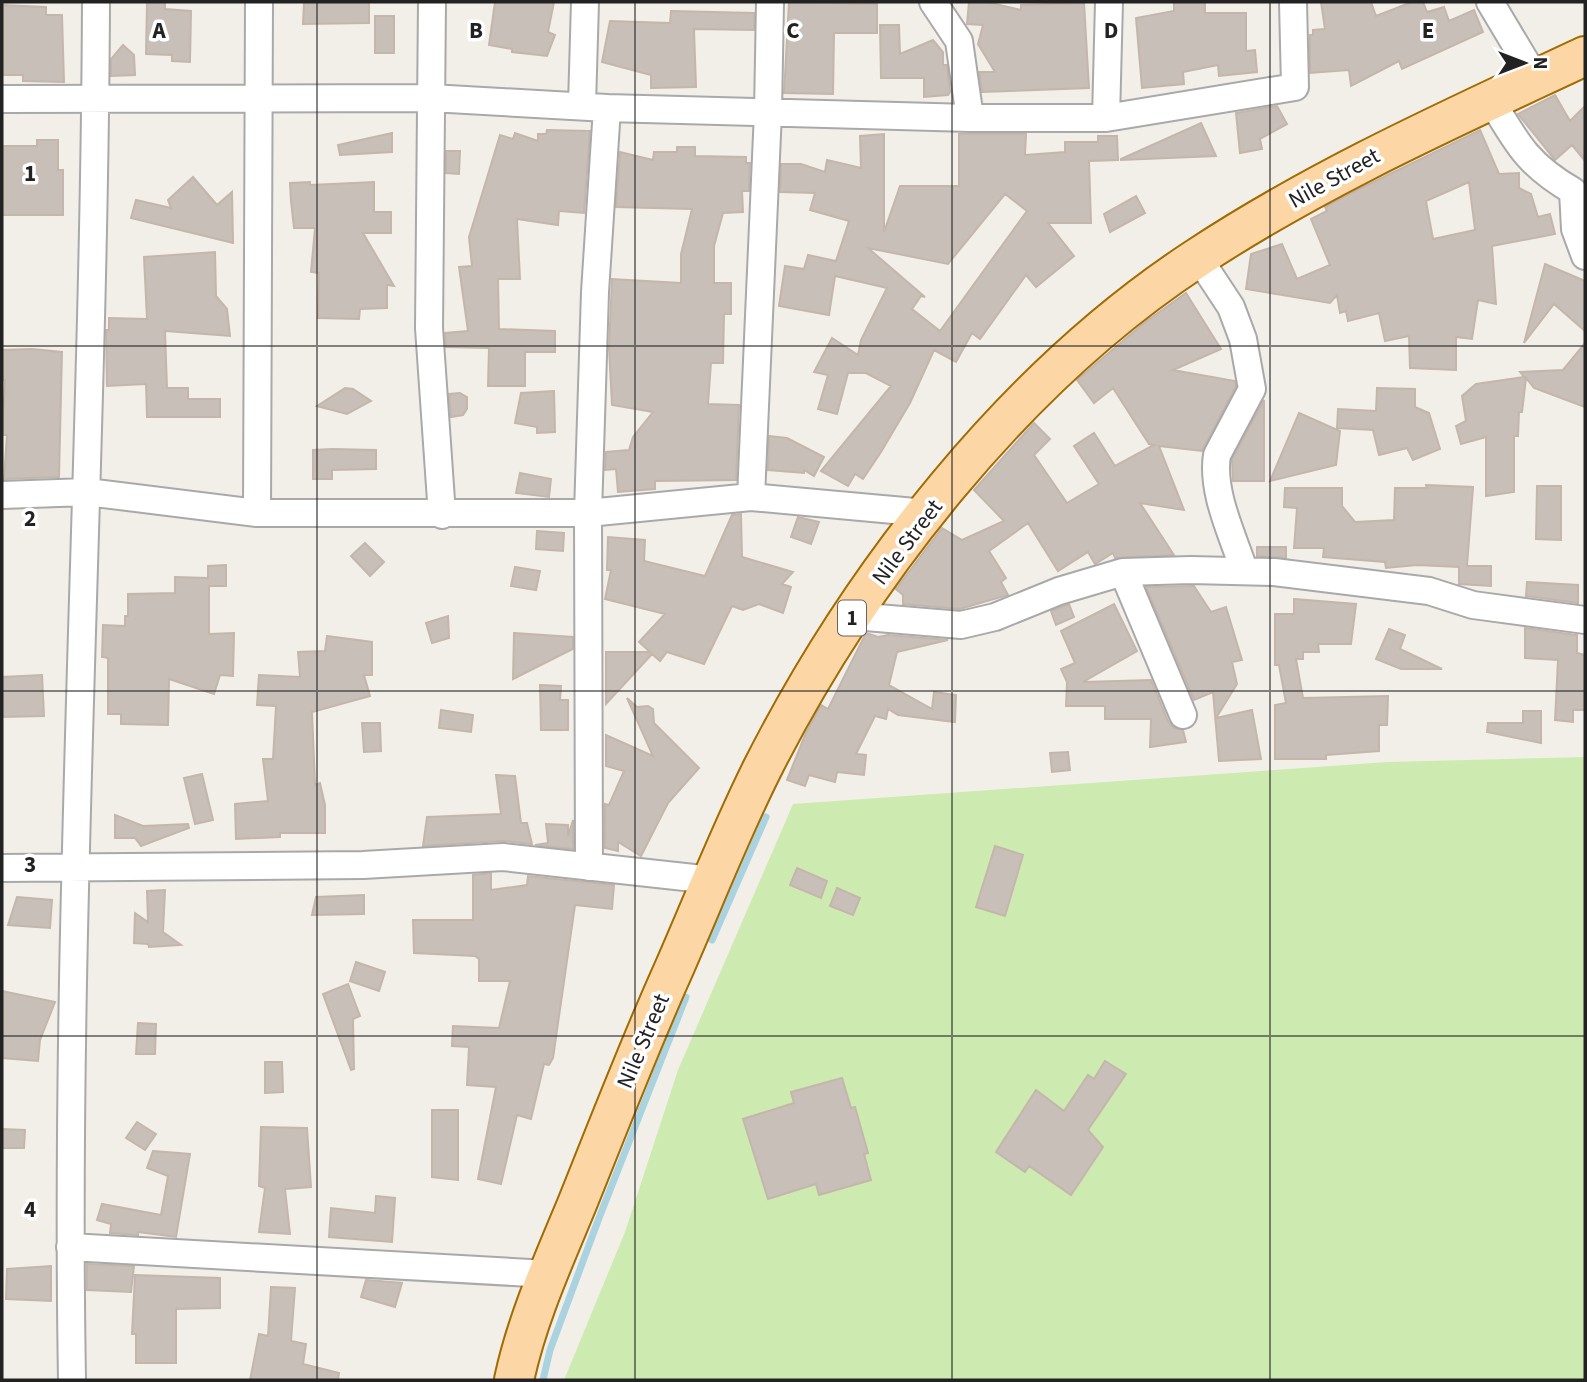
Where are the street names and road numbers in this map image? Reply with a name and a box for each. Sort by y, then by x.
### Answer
street label: Nile Street [1282,139,1386,217]
street label: Nile Street [864,492,950,592]
road number: 1 [838,600,866,636]
street label: Nile Street [608,988,678,1093]

